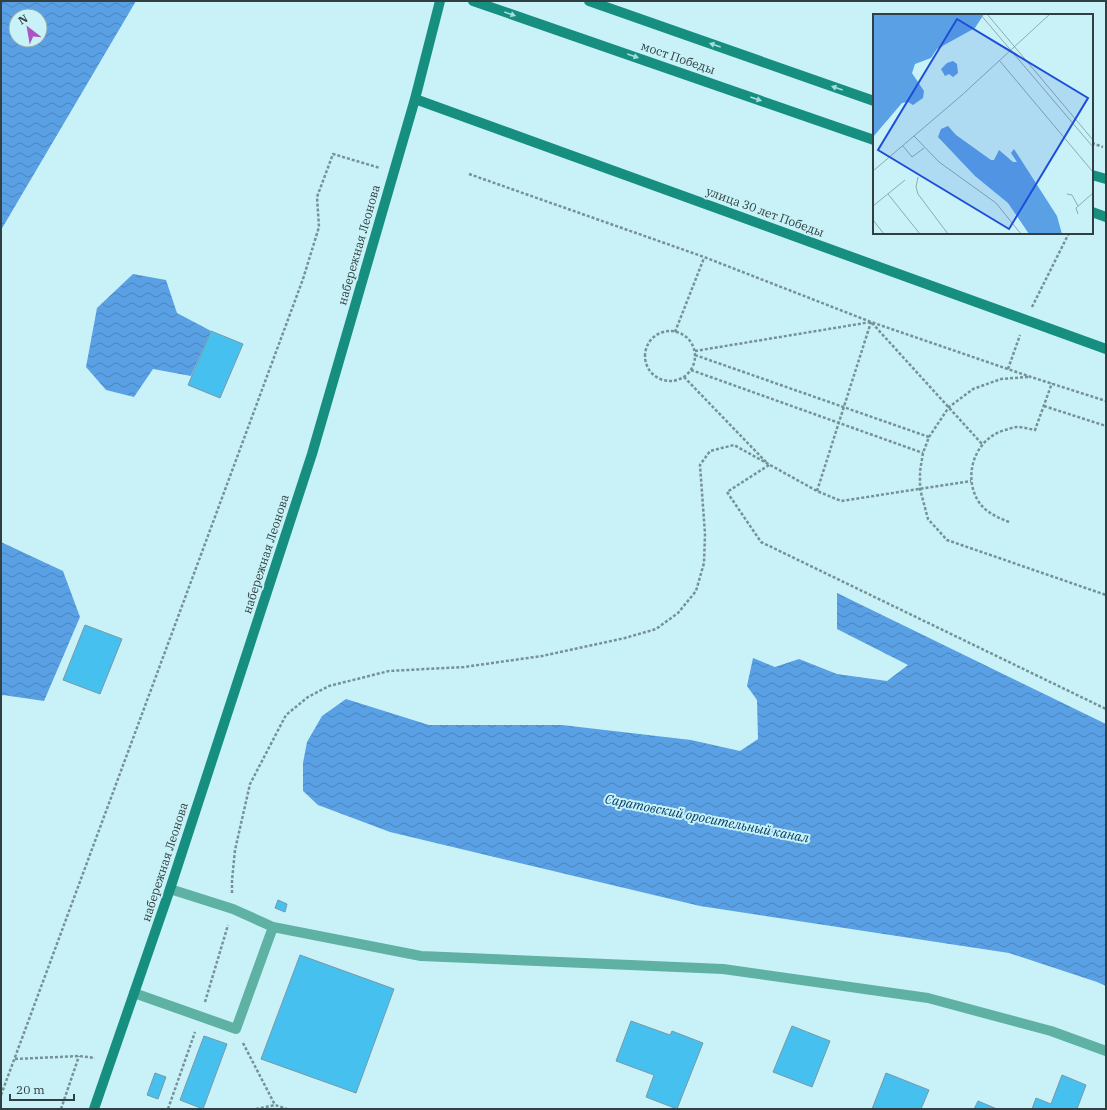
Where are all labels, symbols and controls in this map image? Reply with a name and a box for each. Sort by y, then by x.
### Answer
north arrow [8,8,48,48]
text: N [16,11,30,28]
one-way arrow [505,11,517,17]
inset map [873,14,1093,234]
street label: мост Победы [639,38,718,77]
one-way arrow [708,42,720,48]
one-way arrow [628,54,640,60]
one-way arrow [831,85,843,91]
one-way arrow [750,96,762,102]
street label: набережная Леонова [334,183,383,307]
street label: улица 30 лет Победы [704,183,827,240]
street label: набережная Леонова [239,492,292,615]
water label: Саратовский оросительный канал [603,790,811,847]
street label: набережная Леонова [138,800,191,923]
scale bar [10,1076,74,1102]
text: 20 m [16,1082,45,1097]

